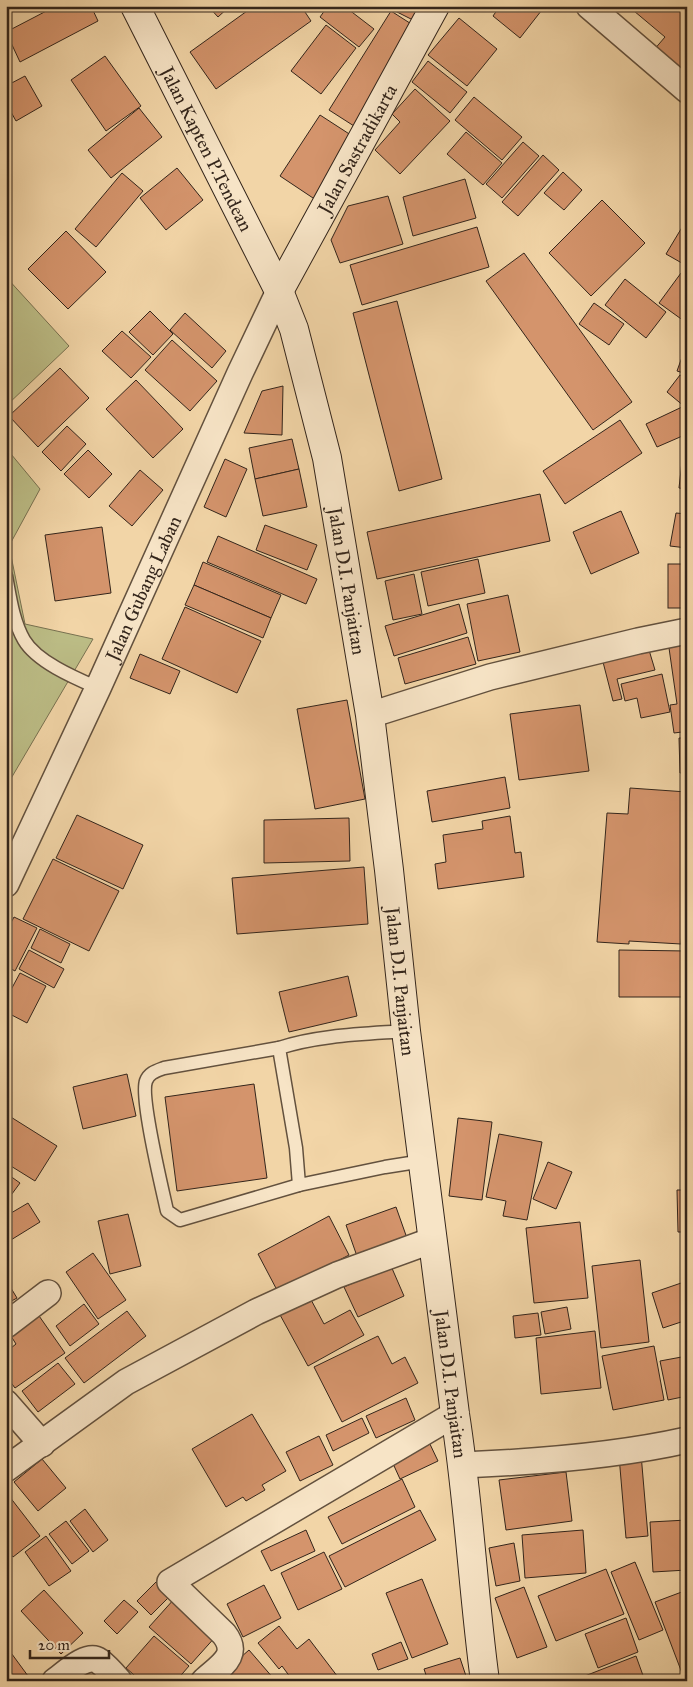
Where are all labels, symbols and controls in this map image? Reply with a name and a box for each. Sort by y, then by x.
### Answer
street label: Jalan Kapten P.Tendean [154,61,258,235]
street label: Jalan Sastradikarta [312,80,402,220]
street label: Jalan D.I. Panjaitan [322,504,371,657]
street label: Jalan Gubang Laban [100,512,186,667]
street label: Jalan D.I. Panjaitan [380,904,420,1057]
street label: Jalan D.I. Panjaitan [429,1307,472,1460]
scale bar [30,1627,109,1659]
text: 20 m [38,1636,70,1654]

